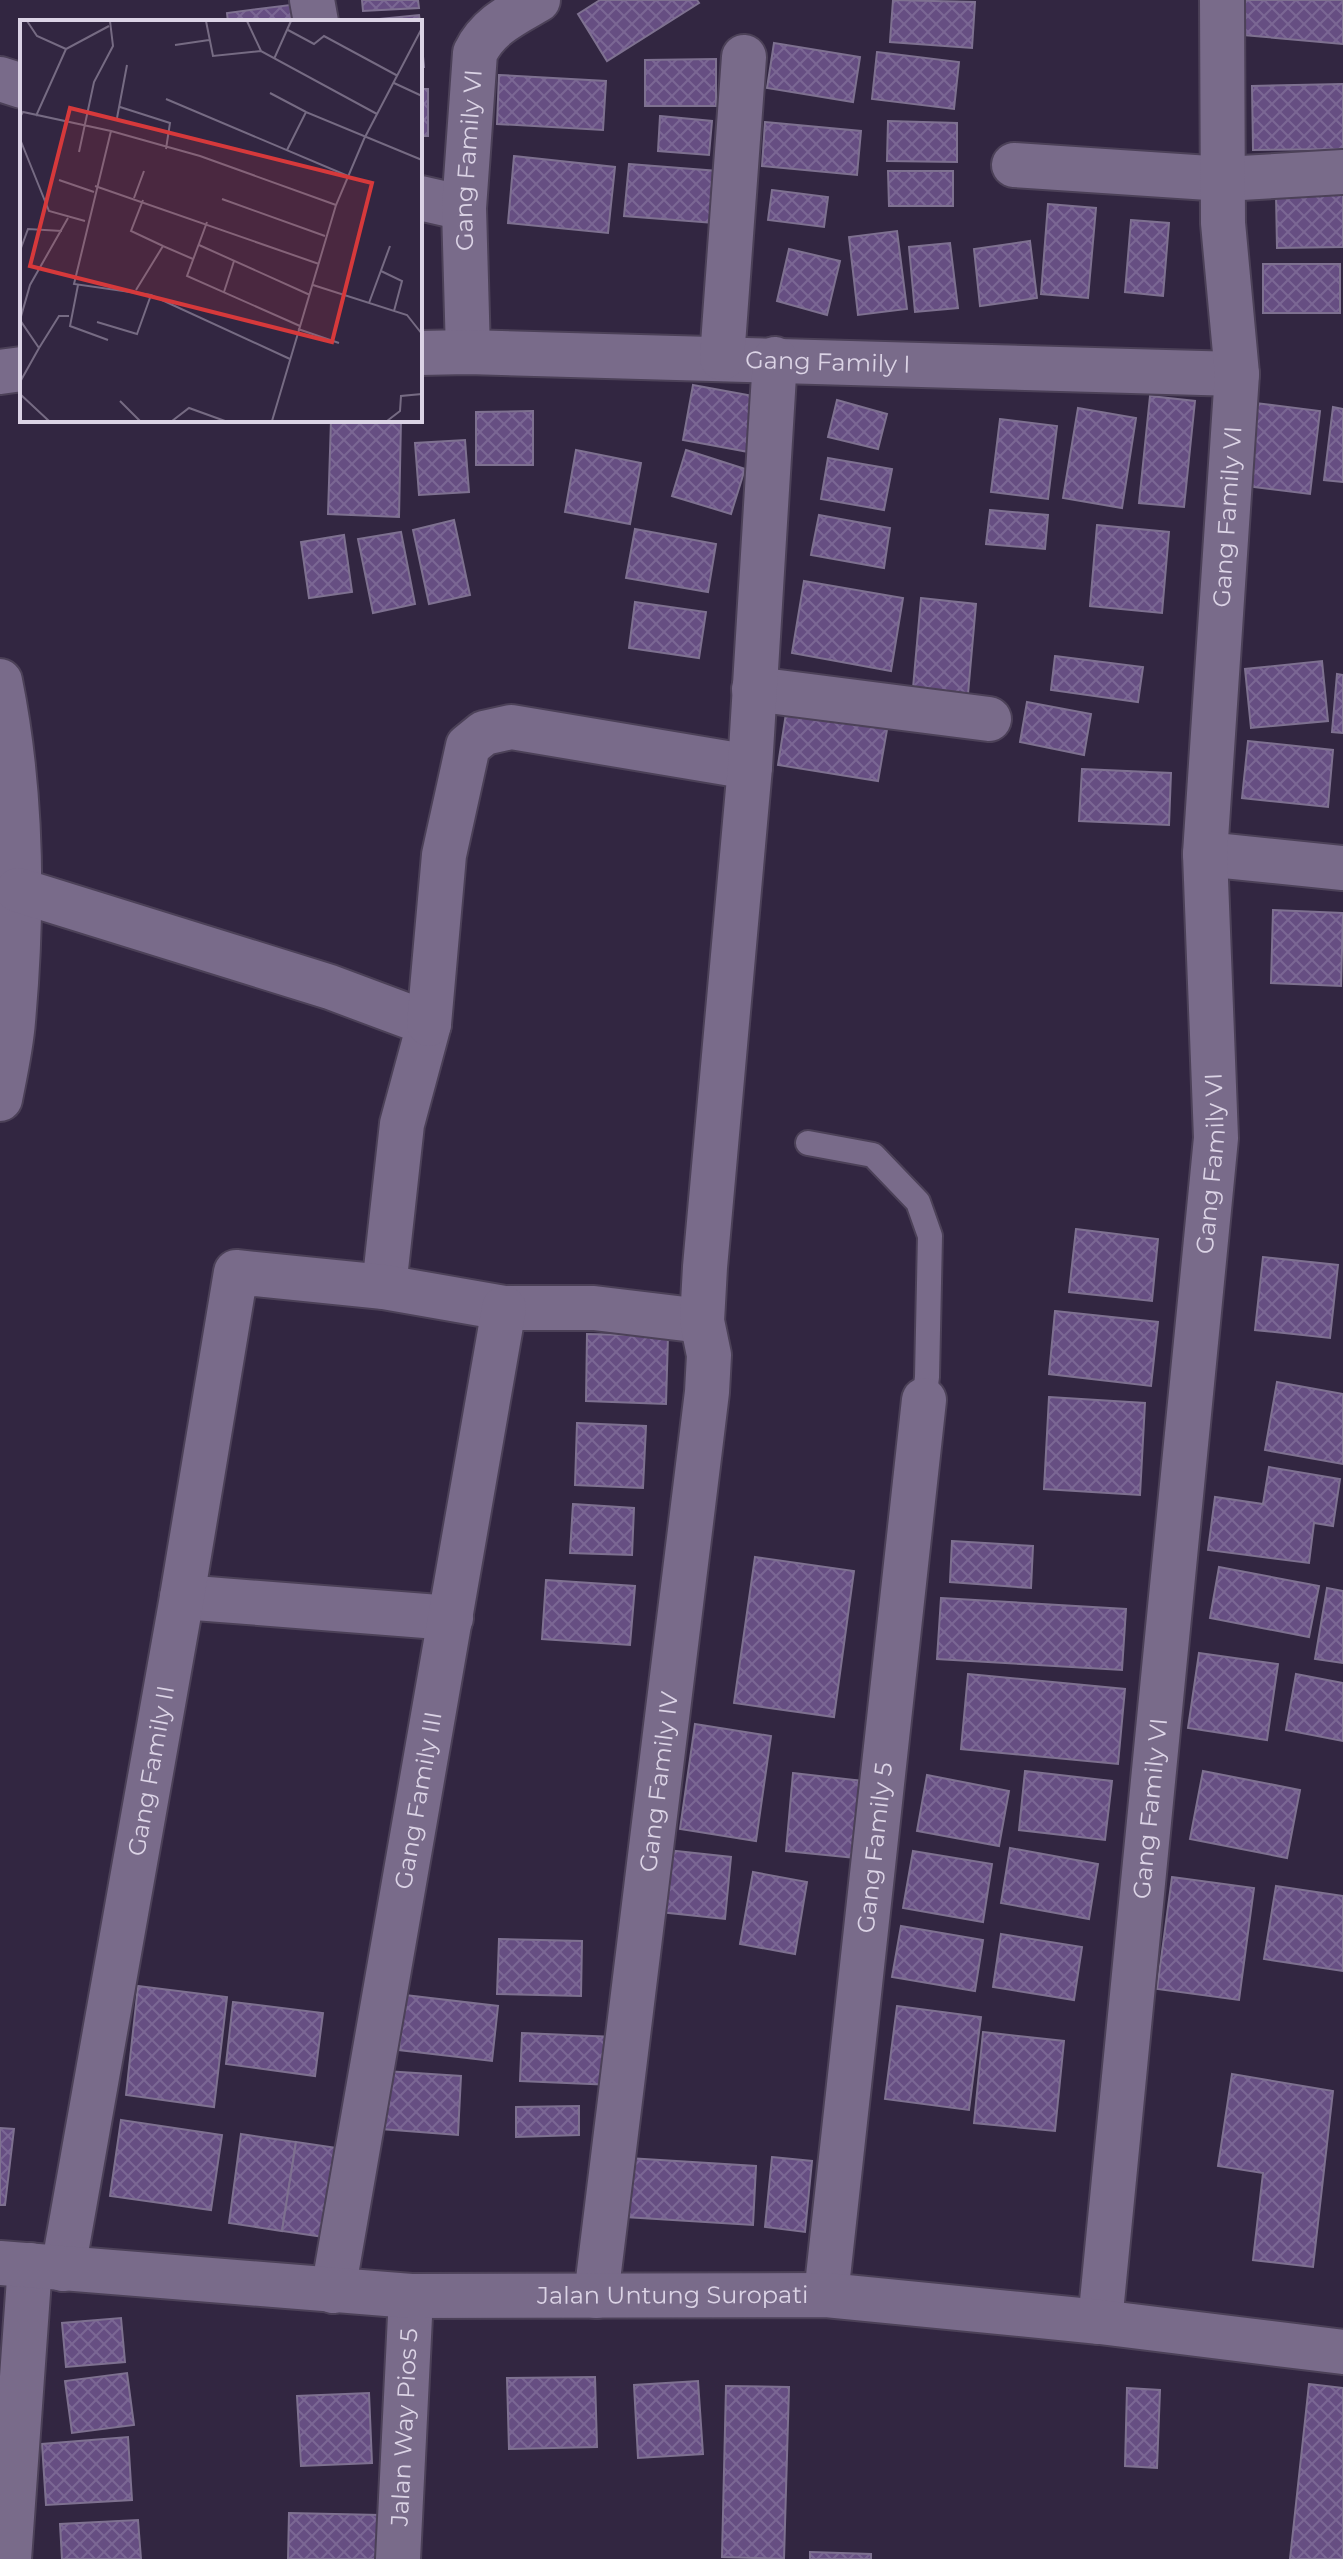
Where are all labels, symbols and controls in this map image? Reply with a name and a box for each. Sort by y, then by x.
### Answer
inset map [20,20,422,422]
street label: Gang Family VI [449,68,488,251]
street label: Gang Family I [745,345,911,379]
street label: Gang Family VI [1206,425,1248,608]
street label: Gang Family VI [1190,1072,1231,1255]
street label: Gang Family II [121,1683,180,1858]
street label: Gang Family IV [633,1690,684,1874]
street label: Gang Family III [388,1709,448,1891]
street label: Gang Family VI [1127,1717,1173,1900]
street label: Gang Family 5 [851,1761,898,1935]
street label: Jalan Untung Suropati [536,2280,808,2310]
street label: Jalan Way Pios 5 [385,2327,423,2528]

